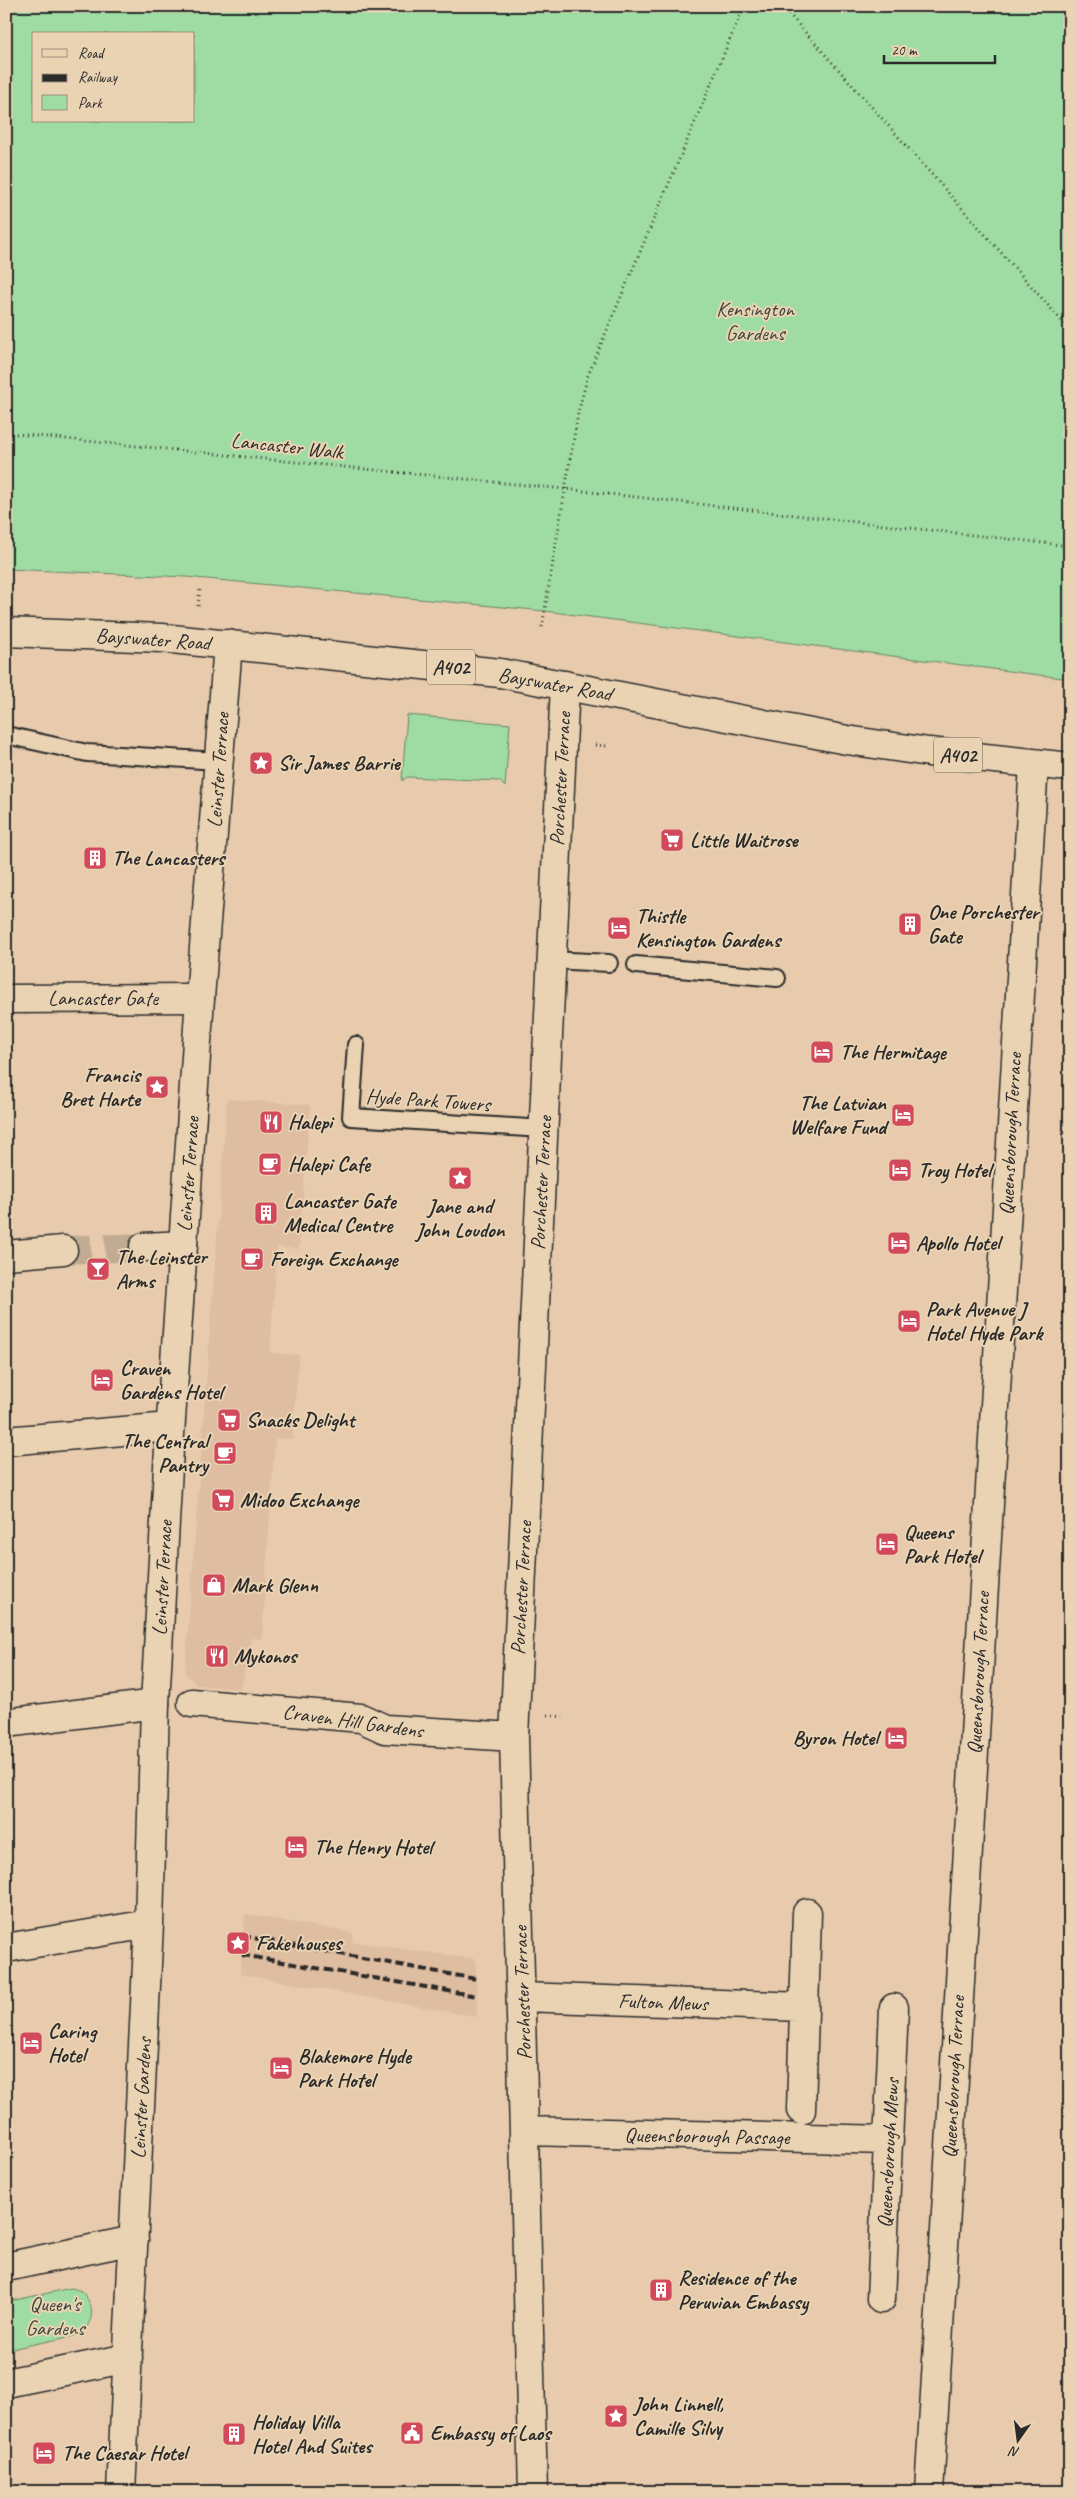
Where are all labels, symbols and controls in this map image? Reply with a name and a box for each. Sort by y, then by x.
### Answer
legend [32,32,195,122]
scale bar [884,32,995,64]
text: 20 m [891,41,918,60]
text: Road [78,44,105,63]
text: Railway [78,68,119,87]
text: Park [78,94,103,113]
park label: Kensington Gardens [716,296,795,346]
street label: Lancaster Walk [230,427,347,465]
street label: Bayswater Road [95,622,214,656]
road number: A402 [427,650,475,684]
street label: Bayswater Road [496,661,617,707]
street label: Porchester Terrace [544,710,577,847]
street label: Leinster Terrace [201,711,235,828]
road number: A402 [934,738,982,772]
place icon: Sir James Barrie [248,750,274,776]
place label: Sir James Barrie [278,750,402,776]
supermarket icon: Little Waitrose [659,827,685,853]
place label: Little Waitrose [690,827,800,853]
building icon: The Lancasters [82,845,108,871]
place label: The Lancasters [112,845,227,871]
place label: One Porchester Gate [928,899,1041,949]
place label: Thistle Kensington Gardens [636,903,783,953]
building icon: One Porchester Gate [897,911,923,937]
hotel icon: Thistle Kensington Gardens [606,915,632,941]
street label: Lancaster Gate [48,985,159,1011]
hotel icon: The Hermitage [809,1039,835,1065]
place label: The Hermitage [840,1039,948,1065]
street label: Queensborough Terrace [993,1051,1027,1216]
place label: Francis Bret Harte [60,1062,143,1112]
place icon: Francis Bret Harte [144,1074,170,1100]
street label: Hyde Park Towers [365,1083,493,1117]
place label: The Latvian Welfare Fund [790,1090,890,1140]
hotel icon: The Latvian Welfare Fund [890,1102,916,1128]
restaurant icon: Halepi [258,1109,284,1135]
place label: Halepi [288,1109,335,1135]
street label: Porchester Terrace [525,1114,558,1251]
street label: Leinster Terrace [171,1115,205,1232]
cafe icon: Halepi Cafe [257,1151,283,1177]
place label: Halepi Cafe [288,1151,372,1177]
hotel icon: Troy Hotel [887,1157,913,1183]
place label: Troy Hotel [918,1157,995,1184]
place icon: Jane and John Loudon [447,1165,473,1191]
place label: Lancaster Gate Medical Centre [284,1188,398,1238]
place label: Jane and John Loudon [414,1193,506,1243]
building icon: Lancaster Gate Medical Centre [253,1200,279,1226]
hotel icon: Apollo Hotel [886,1230,912,1256]
place label: Apollo Hotel [916,1230,1004,1256]
place label: The Leinster Arms [116,1244,209,1294]
cafe icon: Foreign Exchange [239,1246,265,1272]
place label: Foreign Exchange [270,1246,400,1272]
bar icon: The Leinster Arms [85,1256,111,1282]
place label: Park Avenue J Hotel Hyde Park [926,1296,1044,1346]
hotel icon: Park Avenue J Hotel Hyde Park [896,1308,922,1334]
place label: Craven Gardens Hotel [120,1355,226,1405]
hotel icon: Craven Gardens Hotel [89,1367,115,1393]
supermarket icon: Snacks Delight [216,1407,242,1433]
place label: Snacks Delight [246,1407,358,1433]
place label: The Central Pantry [122,1428,212,1478]
cafe icon: The Central Pantry [212,1440,238,1466]
supermarket icon: Midoo Exchange [210,1487,236,1513]
place label: Midoo Exchange [240,1487,360,1513]
street label: Leinster Terrace [146,1519,178,1636]
street label: Porchester Terrace [505,1519,538,1656]
place label: Queens Park Hotel [904,1519,984,1569]
hotel icon: Queens Park Hotel [874,1531,900,1557]
shop icon: Mark Glenn [201,1572,227,1598]
place label: Mark Glenn [232,1572,318,1598]
street label: Queensborough Terrace [961,1590,995,1755]
restaurant icon: Mykonos [204,1643,230,1669]
place label: Mykonos [234,1643,299,1669]
street label: Craven Hill Gardens [281,1698,427,1744]
place label: Byron Hotel [793,1725,882,1751]
hotel icon: Byron Hotel [883,1725,909,1751]
hotel icon: The Henry Hotel [283,1834,309,1860]
place label: The Henry Hotel [314,1834,436,1860]
street label: Porchester Terrace [507,1924,537,2060]
place icon: Fake houses [225,1930,251,1956]
place label: Fake houses [256,1930,344,1956]
street label: Fulton Mews [618,1987,710,2017]
street label: Queensborough Terrace [936,1994,970,2159]
place label: Caring Hotel [48,2018,99,2068]
hotel icon: Caring Hotel [18,2030,44,2056]
street label: Leinster Gardens [125,2035,157,2159]
place label: Blakemore Hyde Park Hotel [298,2043,413,2093]
hotel icon: Blakemore Hyde Park Hotel [268,2055,294,2081]
street label: Queensborough Mews [871,2076,905,2229]
street label: Queensborough Passage [624,2122,791,2150]
place label: Residence of the Peruvian Embassy [678,2265,810,2316]
building icon: Residence of the Peruvian Embassy [648,2277,674,2303]
park label: Queen's Gardens [26,2291,86,2341]
place label: John Linnell, Camille Silvy [632,2391,725,2441]
place icon: John Linnell, Camille Silvy [603,2403,629,2429]
place label: Holiday Villa Hotel And Suites [252,2409,374,2459]
north arrow [994,2416,1044,2466]
public building icon: Embassy of Laos [399,2420,425,2446]
place label: Embassy of Laos [430,2420,553,2447]
building icon: Holiday Villa Hotel And Suites [221,2421,247,2447]
hotel icon: The Caesar Hotel [31,2440,57,2466]
place label: The Caesar Hotel [62,2440,191,2466]
text: N [1006,2442,1021,2461]

